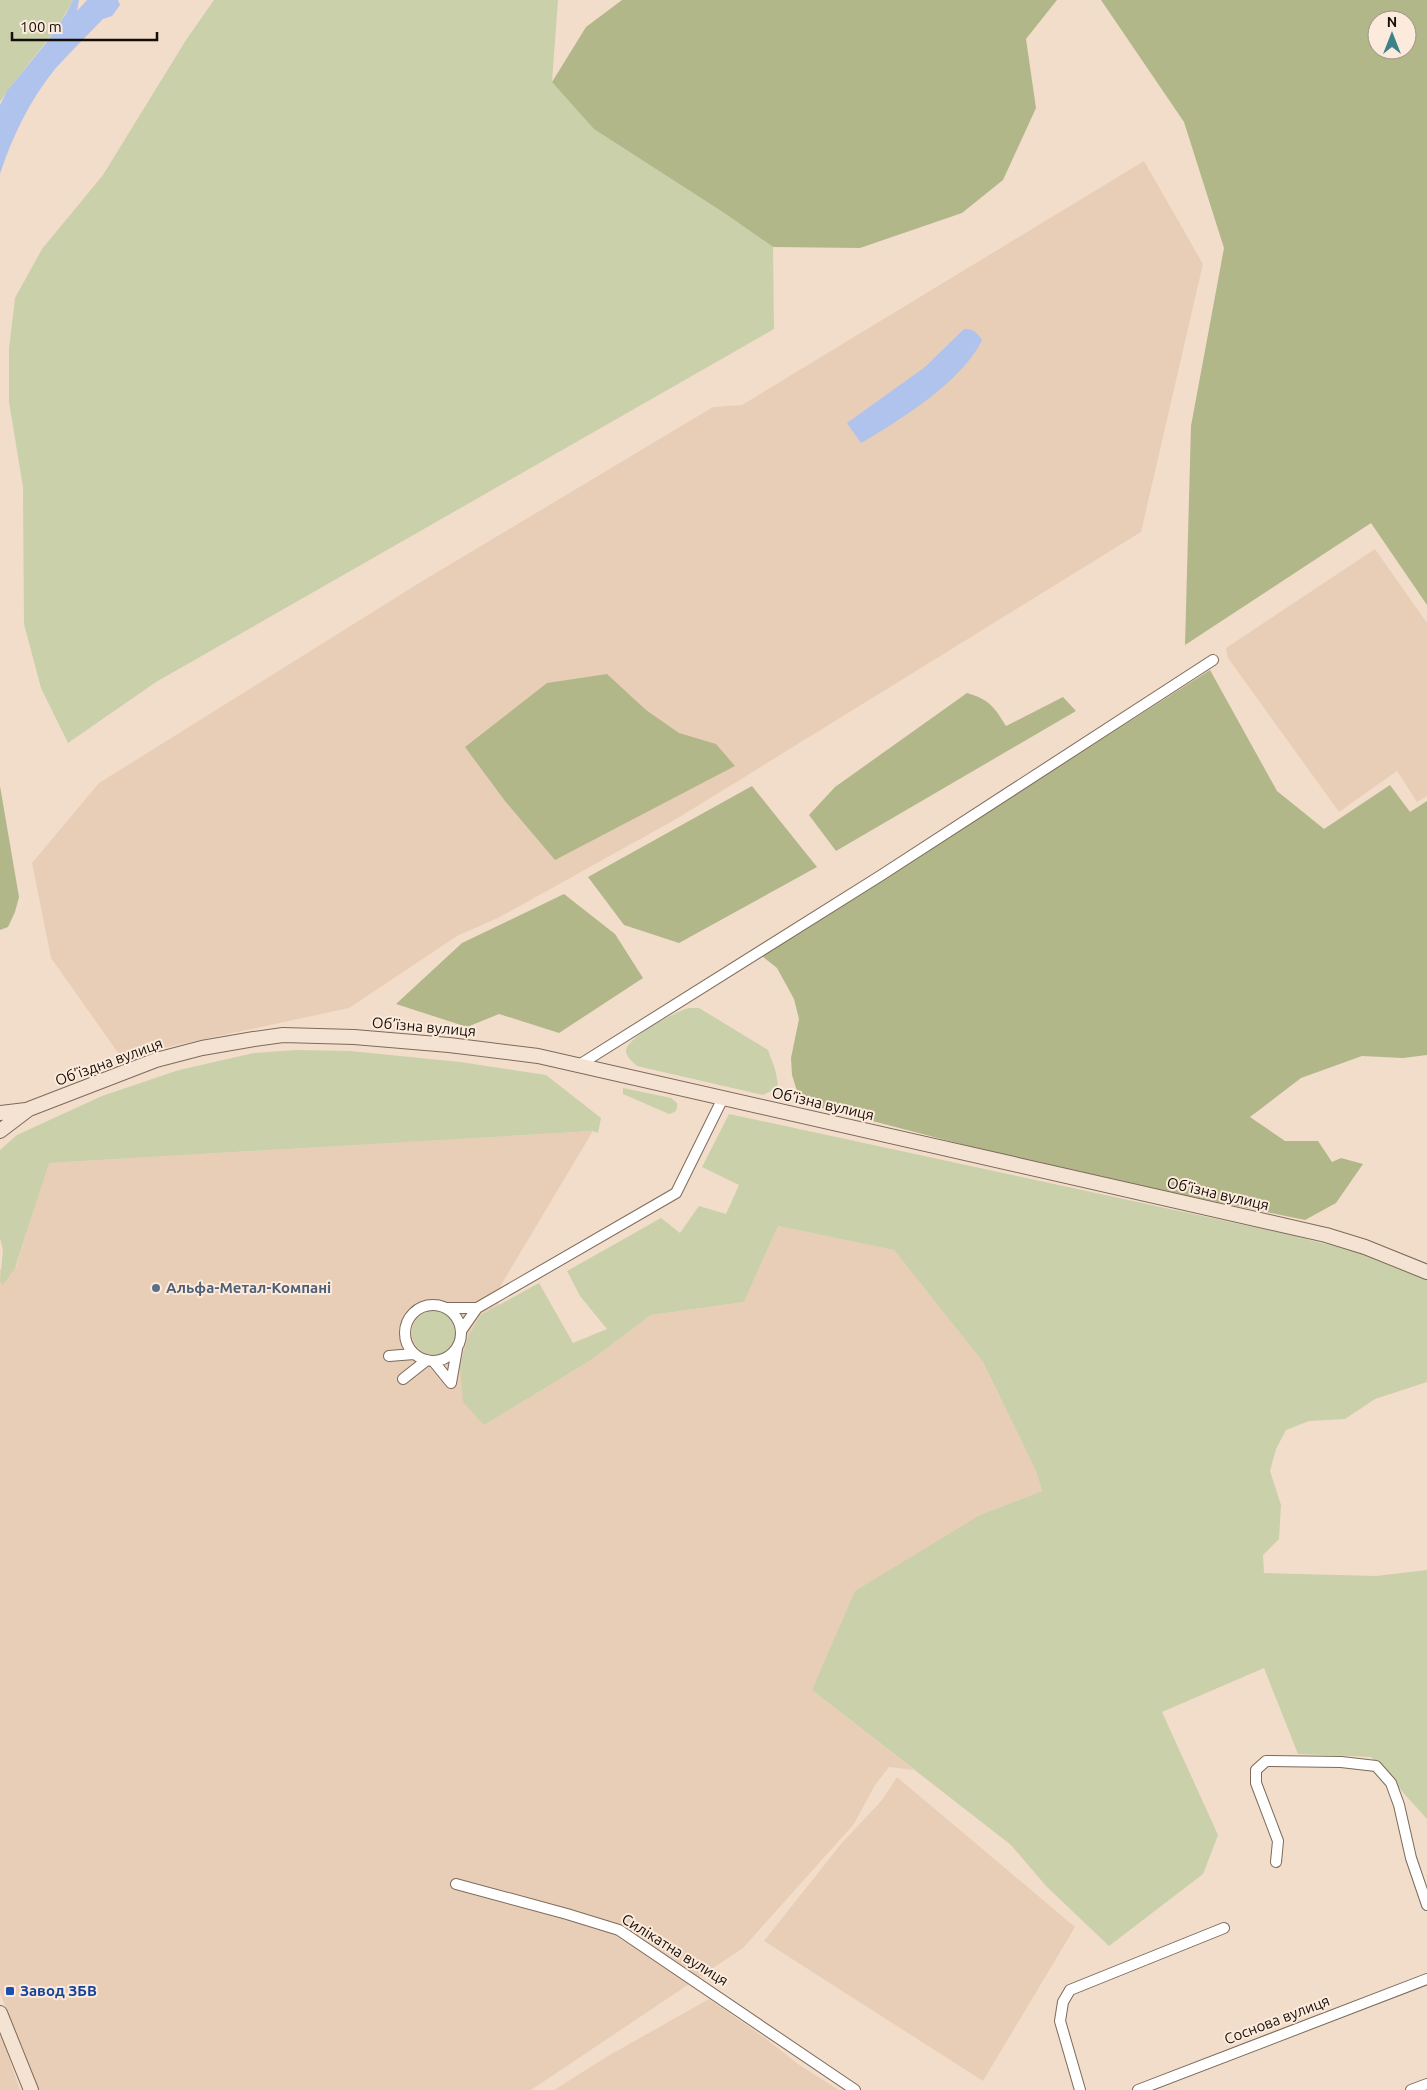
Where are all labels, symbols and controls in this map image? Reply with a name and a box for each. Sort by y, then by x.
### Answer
scale bar [12,10,158,42]
north arrow [1367,10,1417,60]
text: N [1387,14,1397,30]
text: 100 m [20,18,62,35]
street label: Об’їзна вулиця [371,1013,477,1040]
street label: Об’їздна вулиця [53,1034,165,1089]
street label: Об’їзна вулиця [770,1083,876,1124]
street label: Об’їзна вулиця [1165,1173,1271,1214]
place label: Альфа-Метал-Компані [166,1279,331,1296]
marker: Альфа-Метал-Компані [150,1282,162,1294]
street label: Силікатна вулиця [619,1910,732,1989]
place label: Завод ЗБВ [20,1982,97,1999]
marker: Завод ЗБВ [4,1985,16,1997]
street label: Соснова вулиця [1222,1992,1332,2047]

